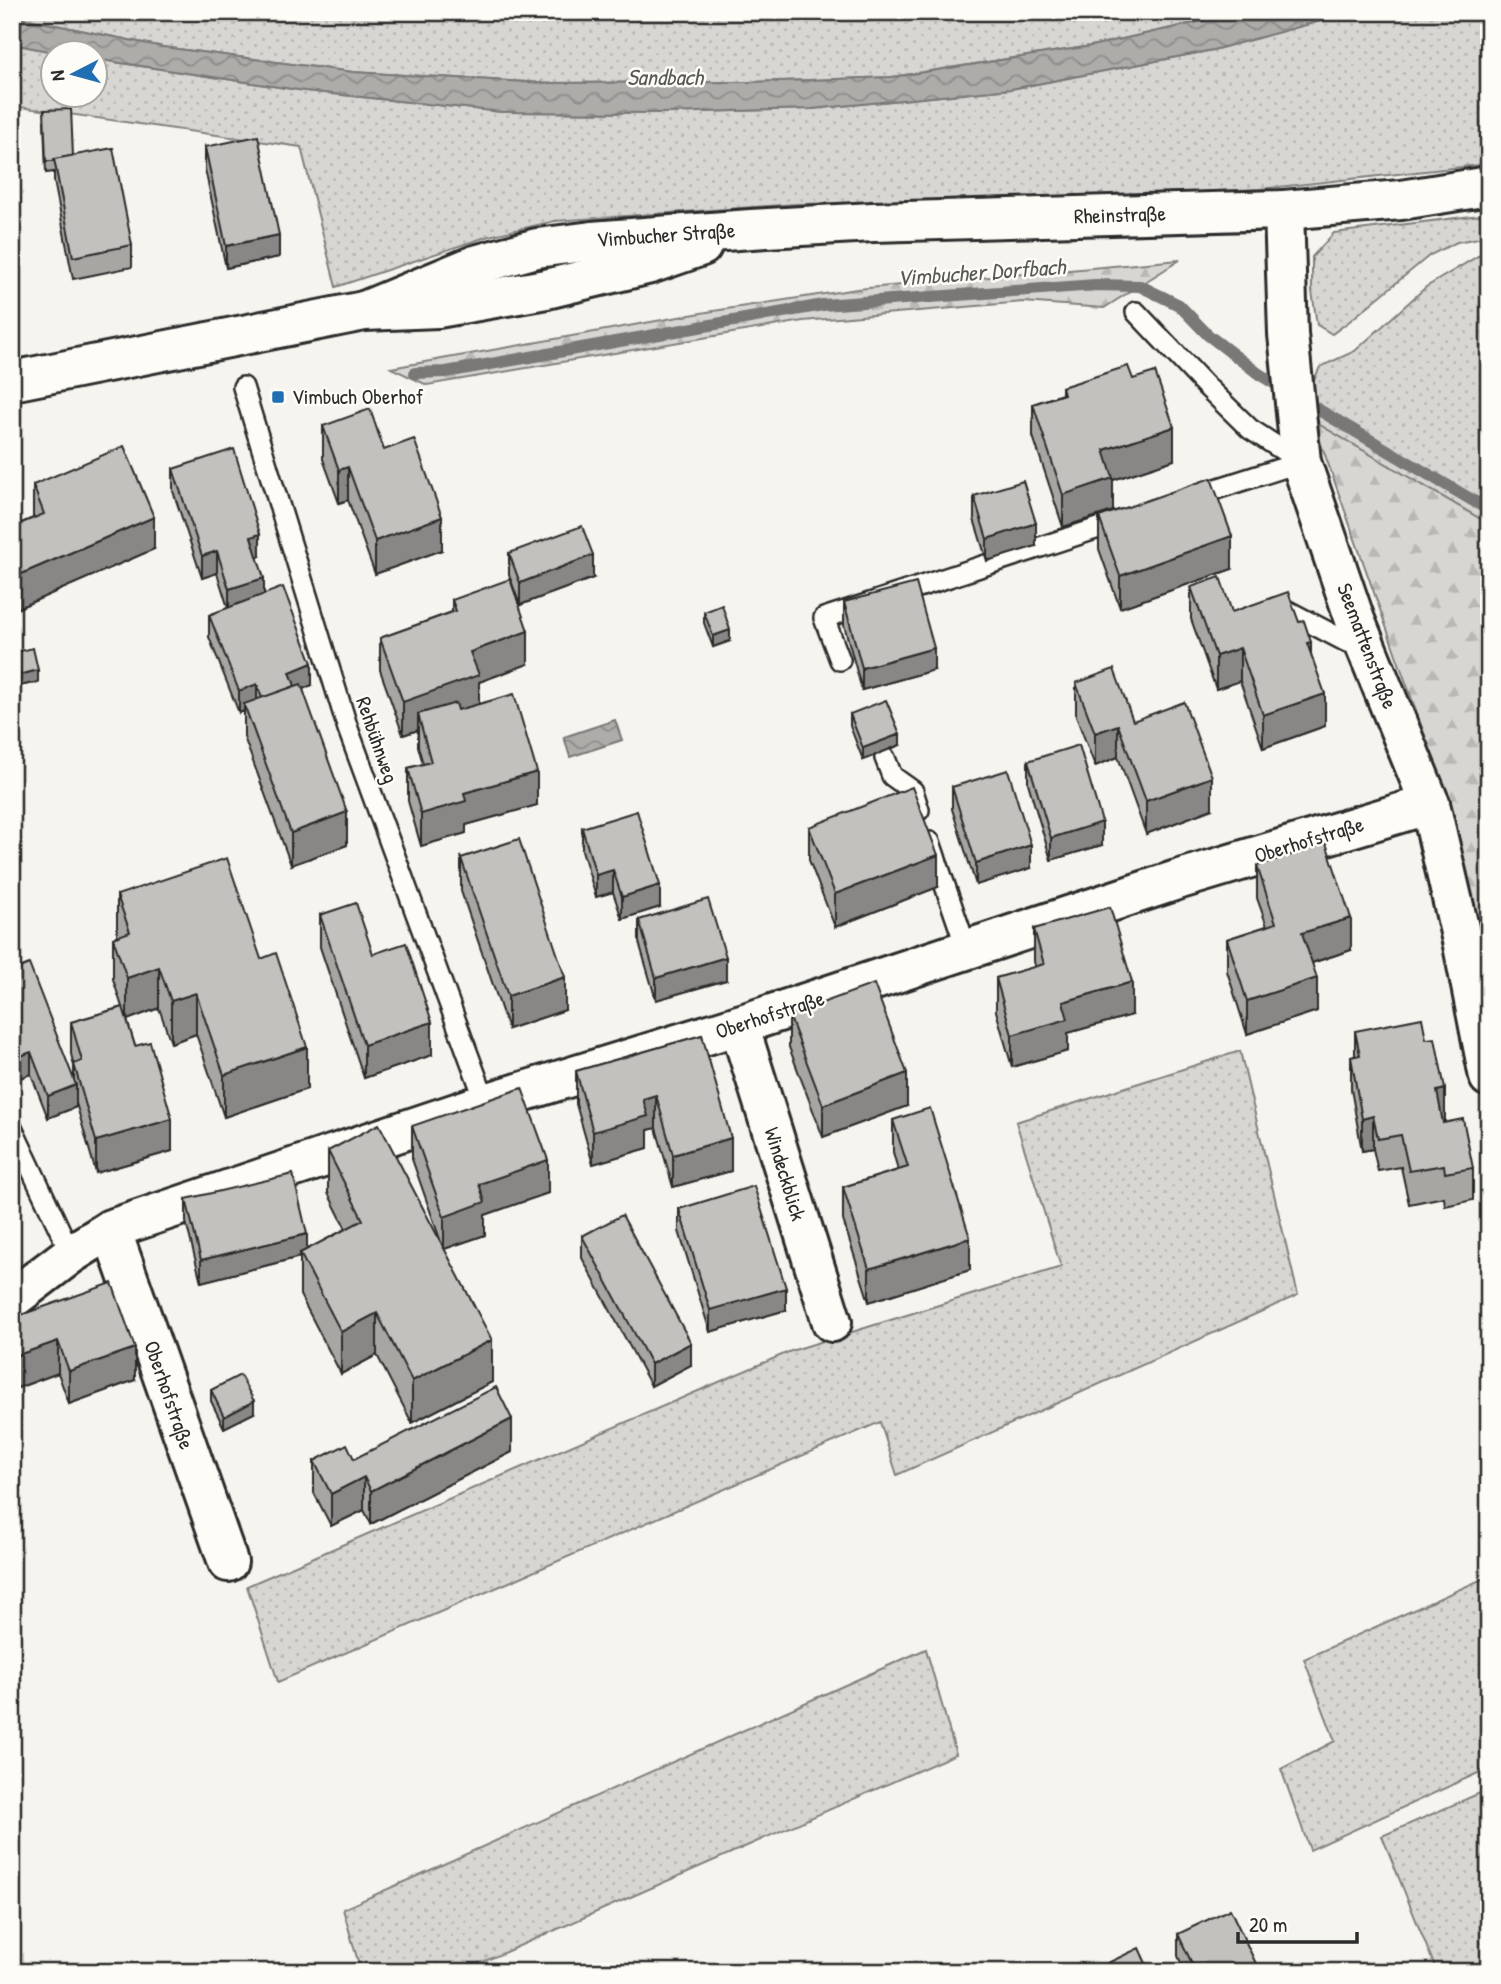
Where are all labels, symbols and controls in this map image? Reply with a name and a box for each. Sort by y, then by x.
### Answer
north arrow [38,38,108,108]
water label: Sandbach [627,61,704,92]
text: N [44,69,71,82]
street label: Rheinstraße [1073,198,1166,231]
street label: Vimbucher Straße [596,215,736,254]
water label: Vimbucher Dorfbach [896,250,1068,293]
place label: Vimbuch Oberhof [292,382,424,411]
marker: Vimbuch Oberhof [270,389,286,405]
street label: Seemattenstraße [1330,579,1405,713]
street label: Rehbühnweg [349,693,406,787]
street label: Oberhofstraße [1251,809,1367,870]
street label: Oberhofstraße [712,983,828,1046]
street label: Windeckblick [758,1124,814,1224]
street label: Oberhofstraße [137,1337,202,1453]
scale bar [1238,1900,1358,1944]
text: 20 m [1249,1910,1287,1939]

